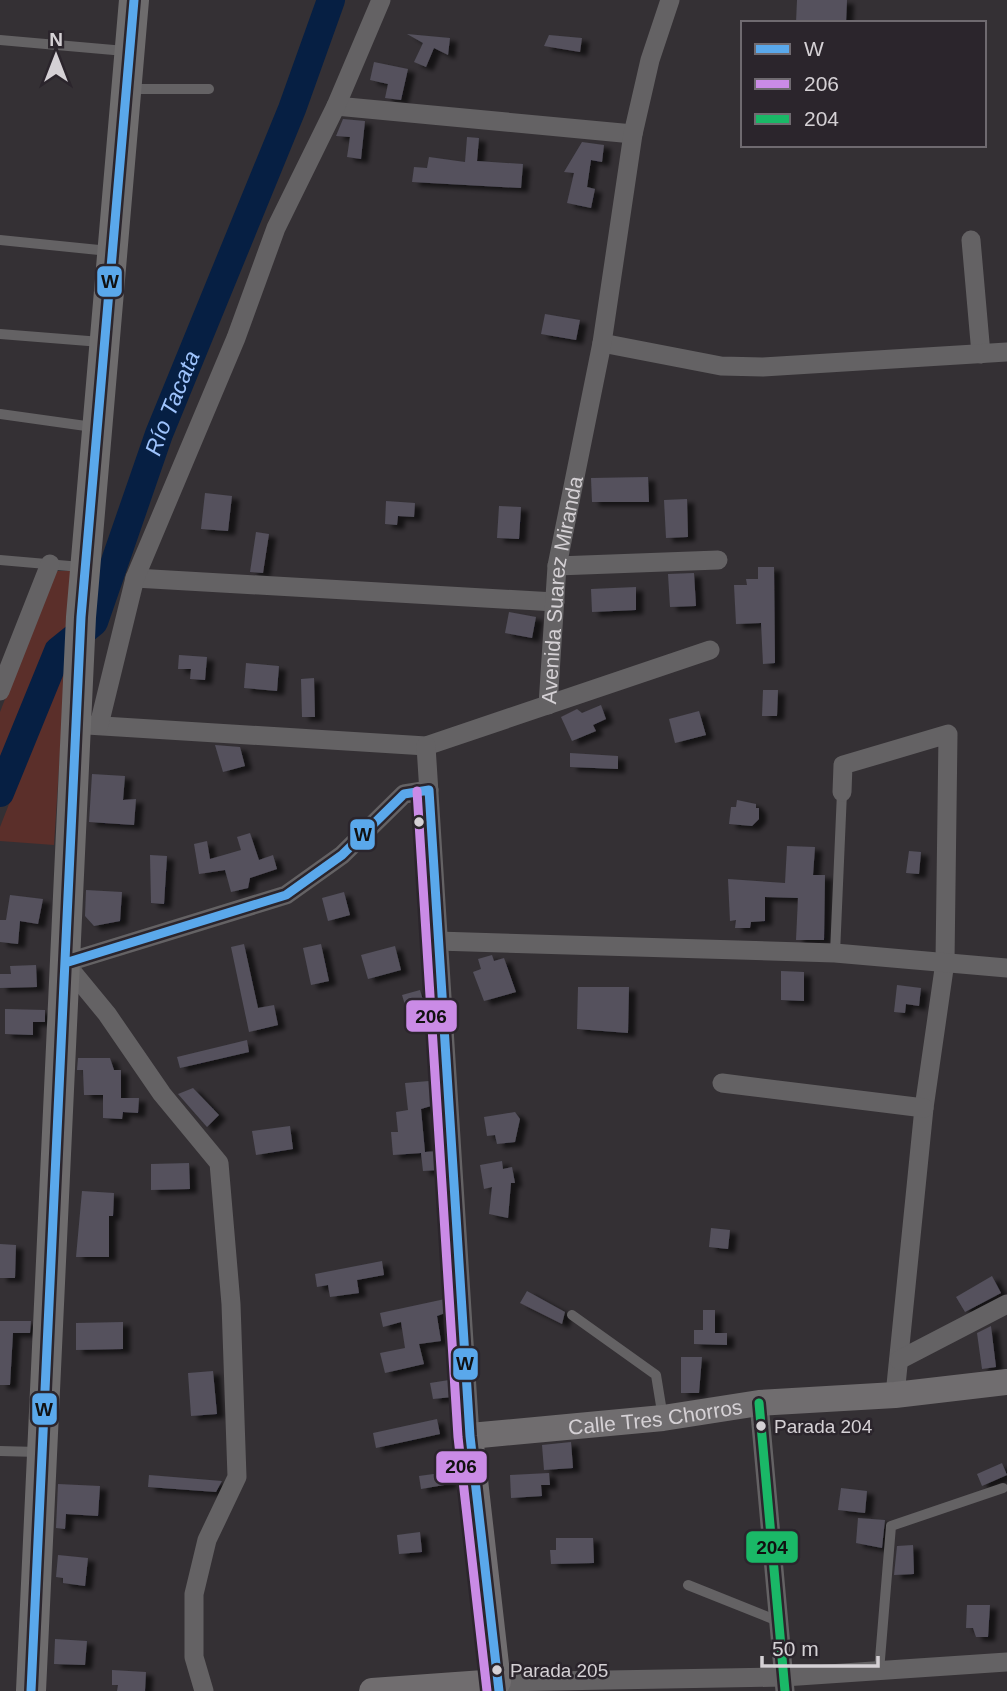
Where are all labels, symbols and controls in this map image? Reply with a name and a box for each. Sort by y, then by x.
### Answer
north arrow [21,21,91,91]
legend [741,21,986,147]
text: N [49,29,63,50]
text: W [804,37,824,60]
text: 206 [804,72,839,95]
text: 204 [804,107,839,130]
line badge: W [96,265,123,298]
text: W [101,271,119,292]
water label: Río Tacata [140,347,205,459]
street label: Avenida Suarez Miranda [537,474,586,705]
unlabelled marker [412,815,426,829]
line badge: W [349,818,376,851]
text: W [354,824,372,845]
line badge: 206 [405,999,458,1033]
text: 206 [415,1006,447,1027]
line badge: W [452,1347,479,1381]
text: W [456,1353,474,1374]
line badge: W [31,1392,58,1426]
street label: Calle Tres Chorros [567,1394,744,1438]
text: W [35,1399,53,1420]
place label: Parada 204 [774,1416,873,1437]
marker: Parada 204 [754,1419,768,1433]
line badge: 206 [435,1450,488,1484]
text: 206 [445,1456,477,1477]
line badge: 204 [745,1530,799,1564]
text: 204 [756,1537,788,1558]
scale bar [762,1624,878,1668]
text: 50 m [772,1637,819,1660]
place label: Parada 205 [510,1660,608,1681]
marker: Parada 205 [490,1663,504,1677]

